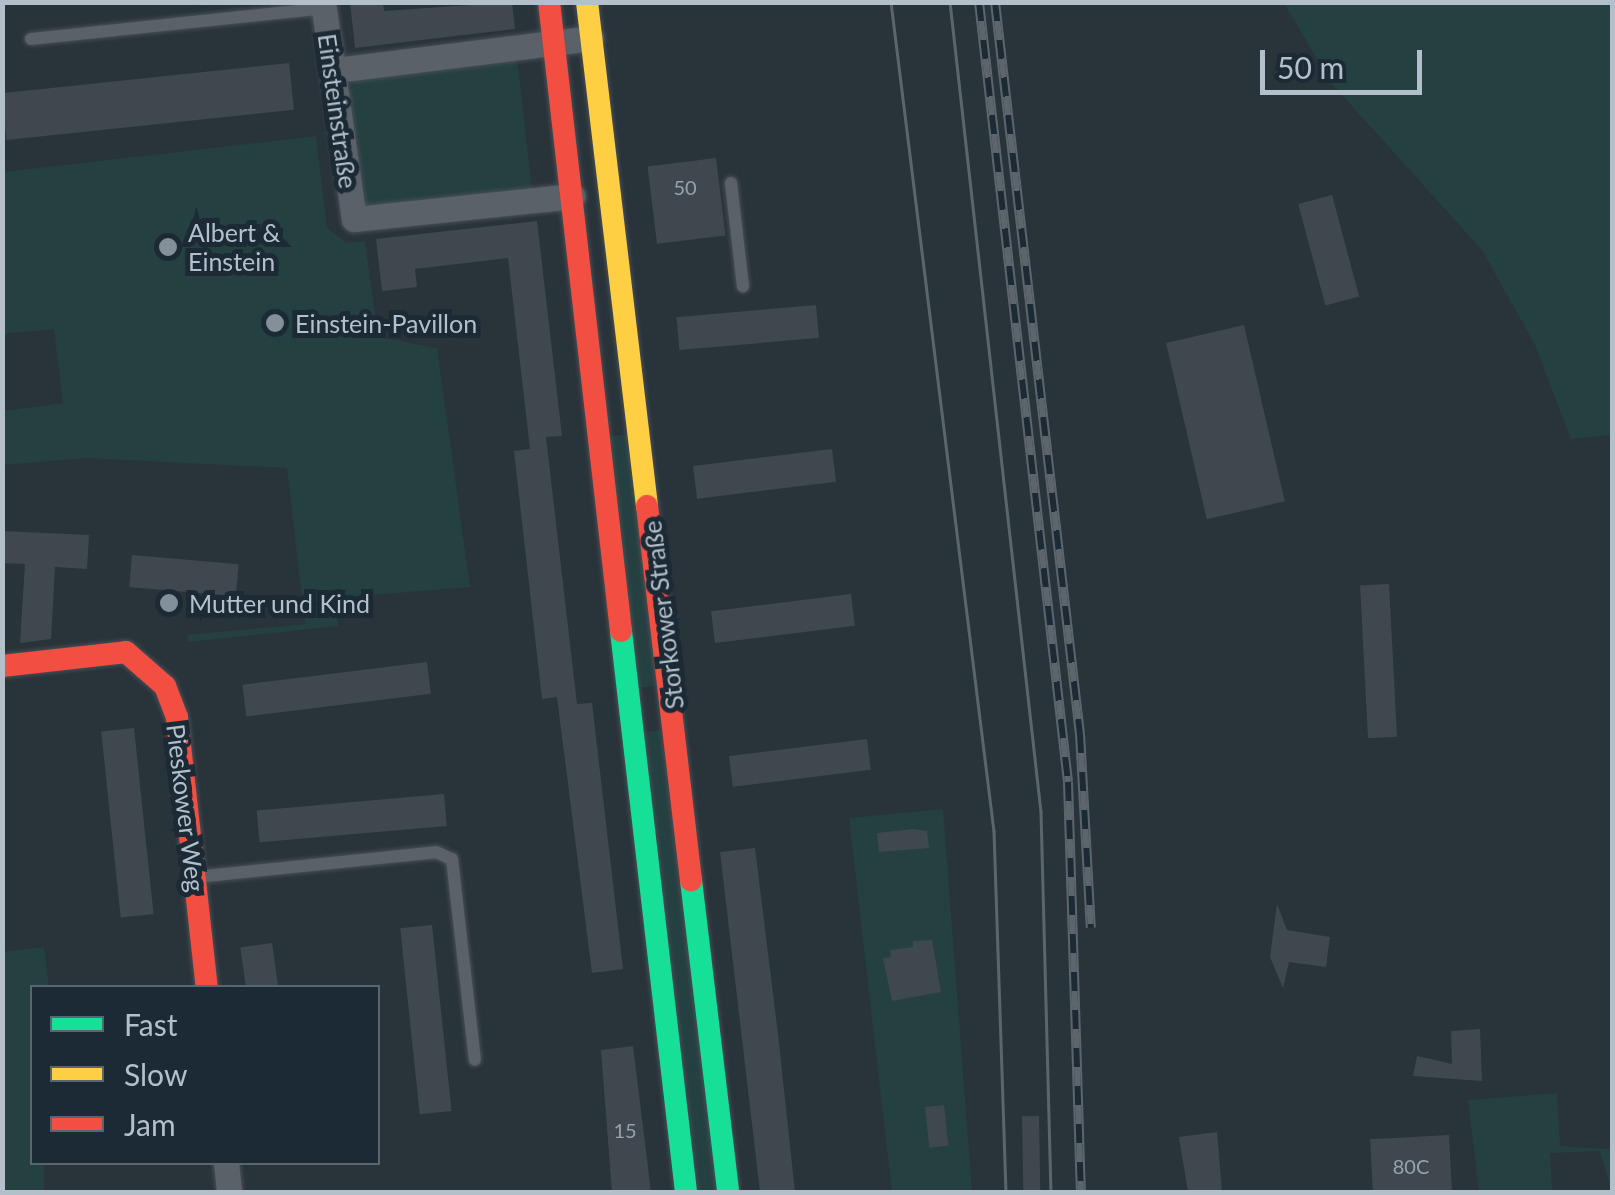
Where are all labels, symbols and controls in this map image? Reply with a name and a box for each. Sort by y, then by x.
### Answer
scale bar [1265,30,1428,92]
street label: Einsteinstraße [312,32,364,190]
text: 50 m [1277,49,1344,85]
house number: 50 [673,175,697,199]
place label: Albert & Einstein [188,218,280,277]
marker: Albert & Einstein [157,236,179,258]
place label: Einstein-Pavillon [295,308,477,338]
marker: Einstein-Pavillon [264,312,286,334]
street label: Storkower Straße [637,519,689,711]
place label: Mutter und Kind [189,588,370,618]
marker: Mutter und Kind [158,592,180,614]
street label: Pieskower Weg [161,722,211,894]
legend [30,985,380,1165]
text: Fast [124,1006,178,1042]
text: Slow [124,1056,187,1092]
text: Jam [124,1106,176,1142]
house number: 15 [613,1118,637,1142]
house number: 80C [1393,1154,1429,1178]

